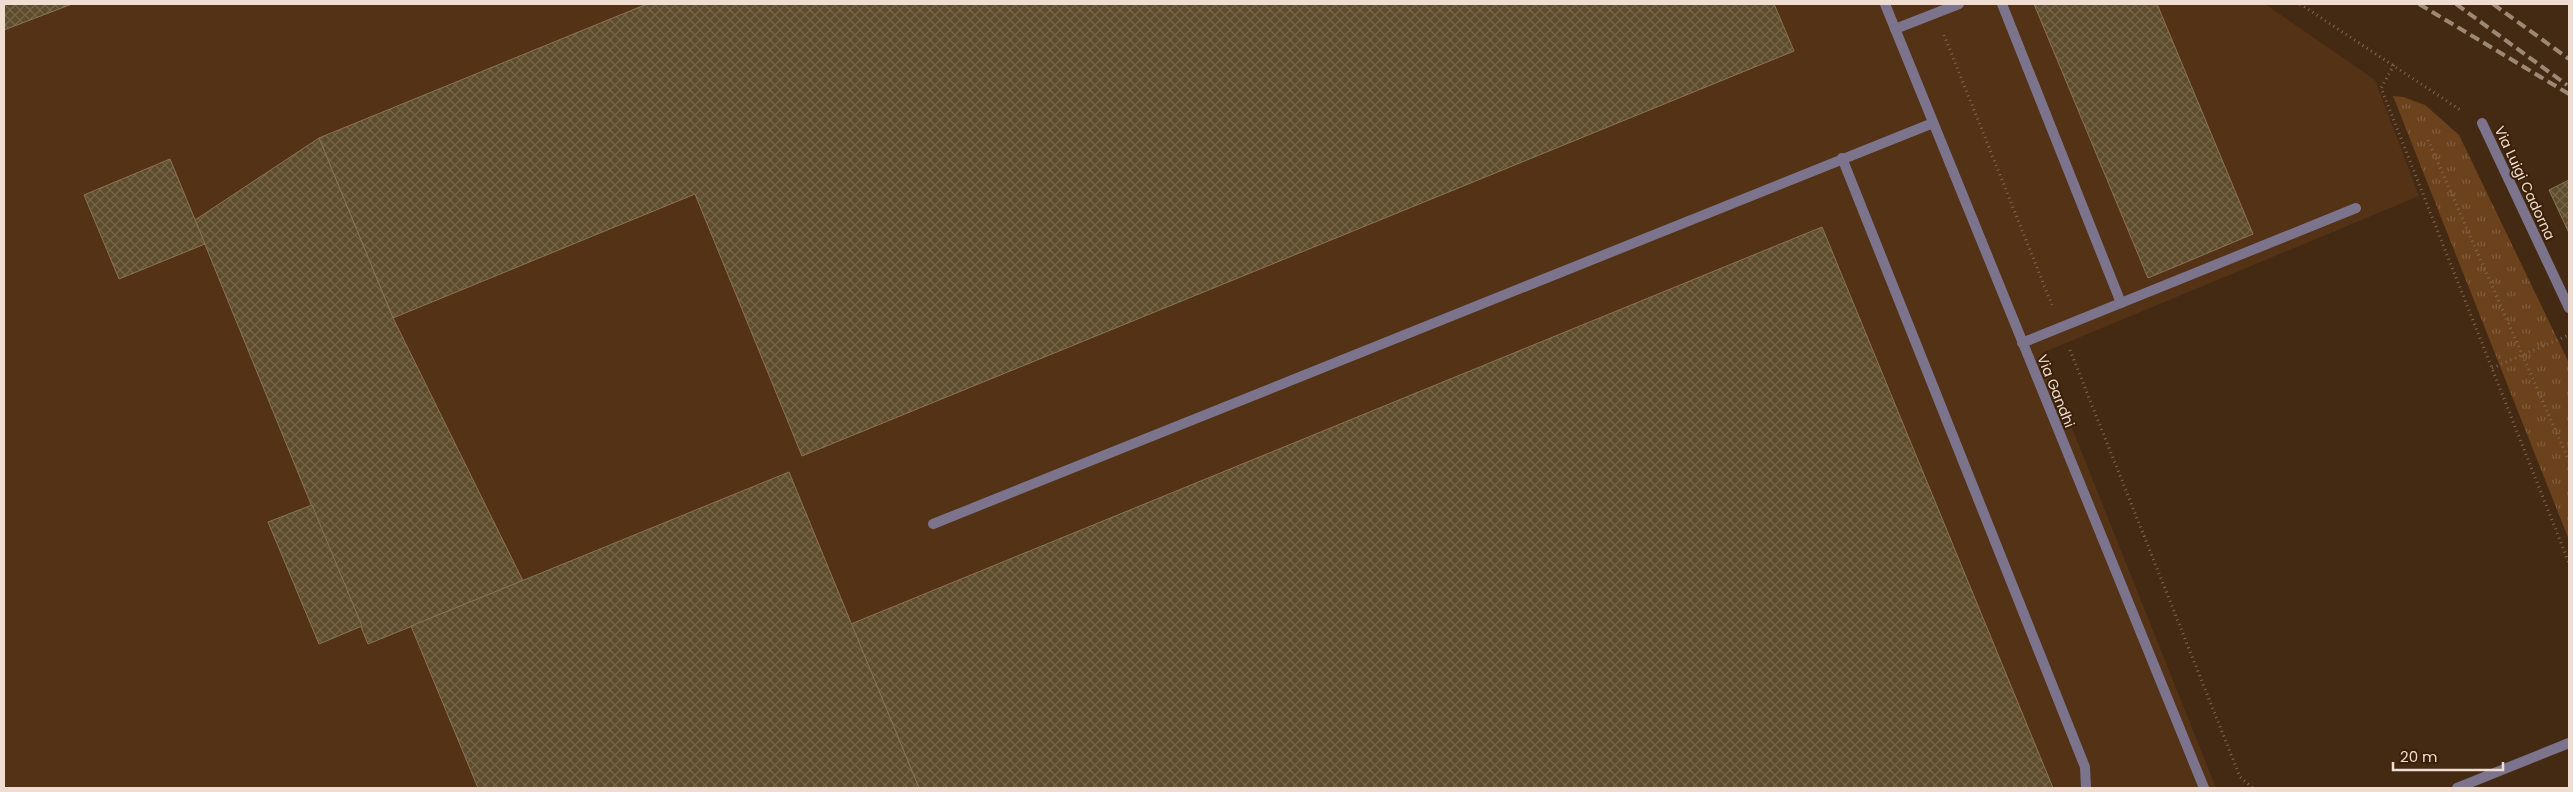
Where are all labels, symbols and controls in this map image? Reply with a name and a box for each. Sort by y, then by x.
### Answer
street label: Via Luigi Cadorna [2490,123,2560,243]
street label: Via Gandhi [2032,351,2080,431]
scale bar [2393,740,2503,772]
text: 20 m [2400,746,2438,767]

